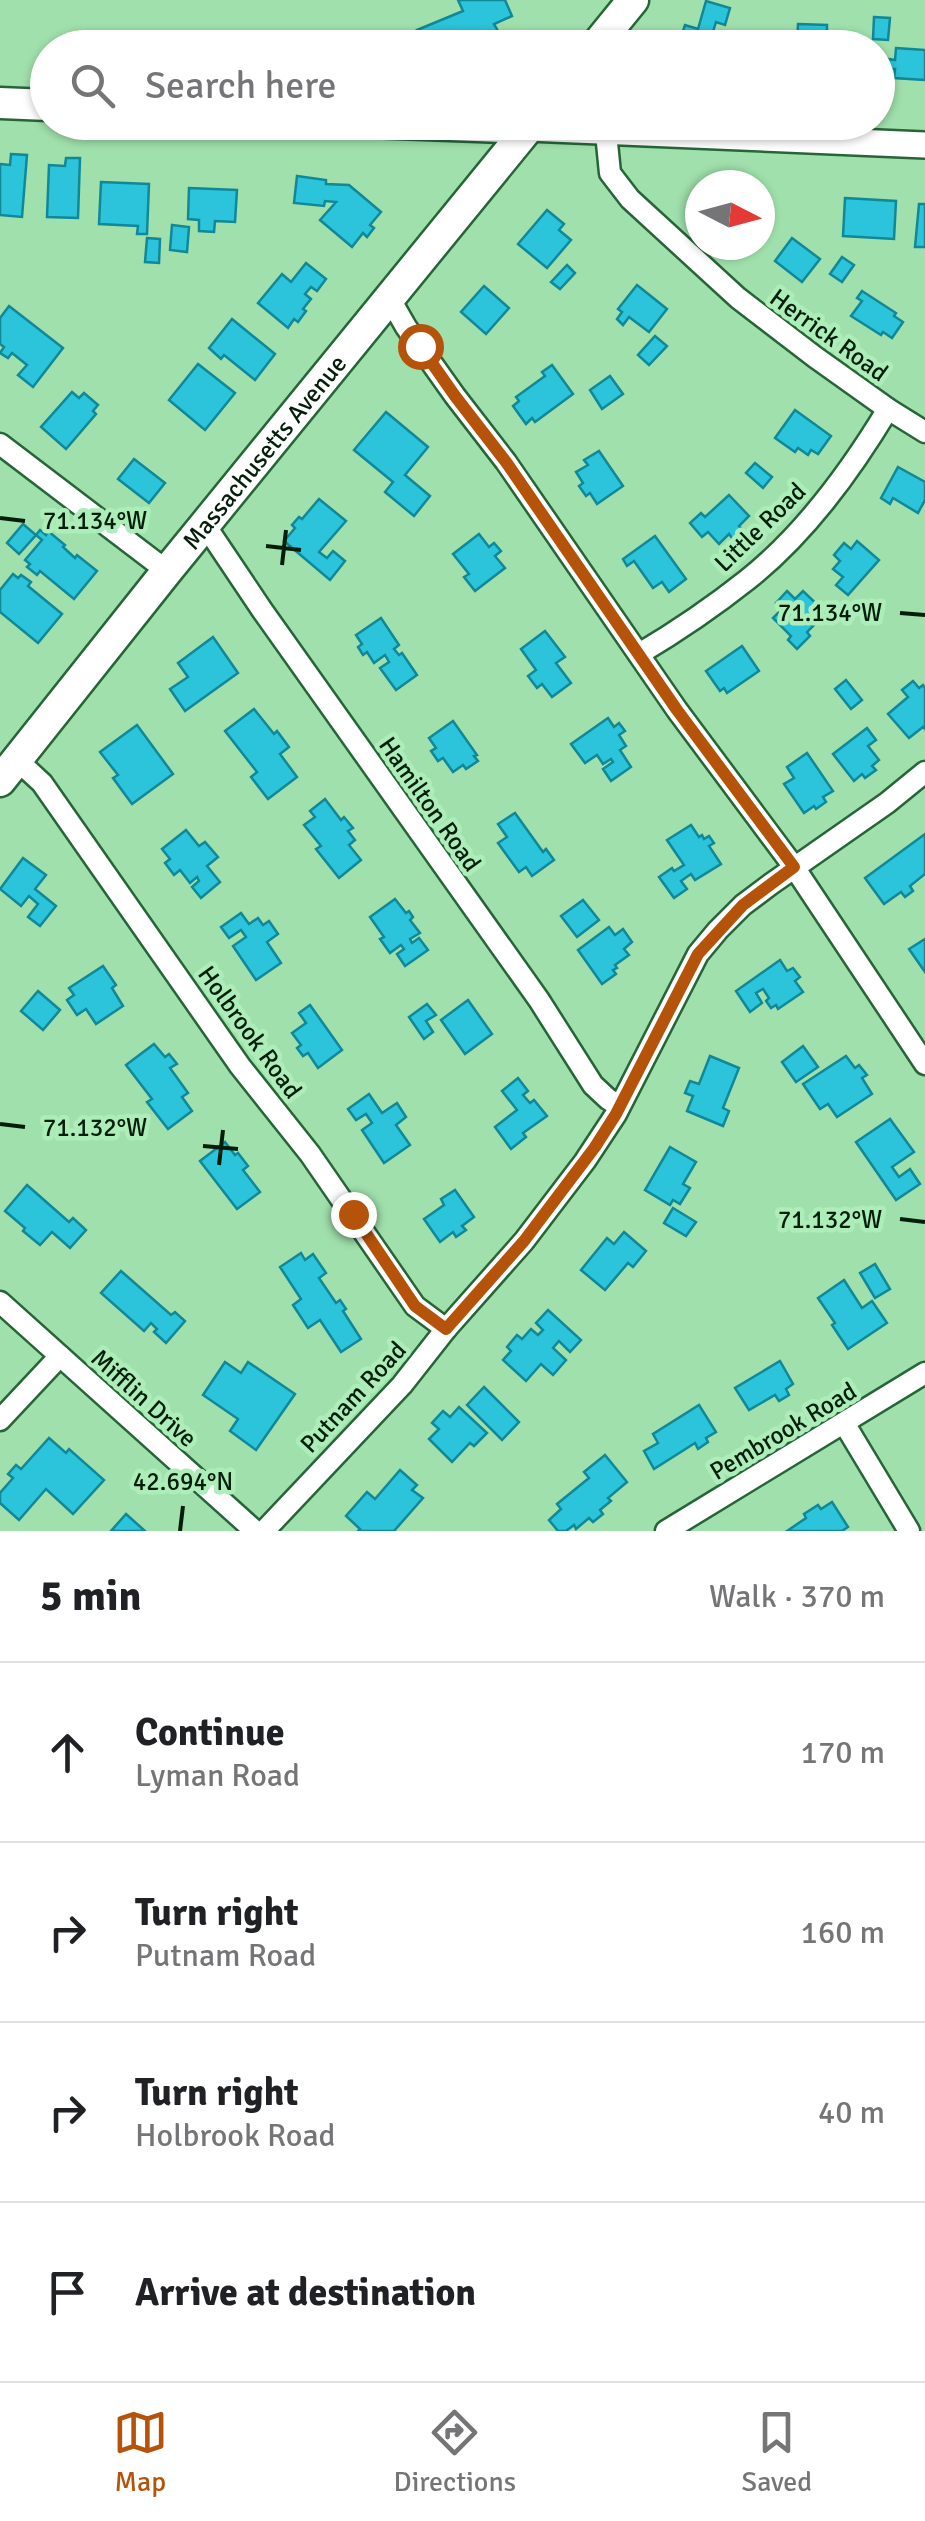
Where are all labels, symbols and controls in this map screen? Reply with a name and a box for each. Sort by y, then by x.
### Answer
search box [30,30,895,140]
icon: search [65,58,120,113]
text: Search here [145,62,337,109]
north arrow [685,170,775,260]
street label: Herrick Road [764,282,894,388]
route start [398,324,444,370]
street label: Massachusetts Avenue [176,348,353,556]
street label: Little Road [708,476,812,578]
text: 71.134°W [43,505,147,536]
text: 71.134°W [778,597,882,628]
street label: Hamilton Road [372,731,488,877]
street label: Holbrook Road [191,960,309,1104]
text: 71.132°W [43,1112,147,1143]
route end [331,1192,377,1238]
text: 71.132°W [778,1204,882,1235]
street label: Putnam Road [293,1335,413,1459]
street label: Mifflin Drive [85,1342,203,1454]
street label: Pembrook Road [704,1375,862,1487]
text: 42.694°N [133,1466,233,1497]
text: 5 min [40,1571,141,1622]
text: Walk · 370 m [709,1577,885,1616]
text: Continue [135,1709,285,1756]
icon: ahead [40,1725,95,1780]
text: 170 m [801,1733,885,1772]
text: Lyman Road [135,1756,300,1795]
text: Turn right [135,1889,299,1936]
icon: right [40,1905,95,1960]
text: 160 m [801,1913,885,1952]
text: Putnam Road [135,1936,316,1975]
text: Turn right [135,2069,299,2116]
icon: right [40,2085,95,2140]
text: 40 m [818,2093,885,2132]
text: Holbrook Road [135,2116,336,2155]
icon: arrive [40,2265,95,2320]
text: Arrive at destination [135,2269,476,2316]
tab: Map [113,2405,168,2499]
tab: Directions [394,2405,516,2499]
tab: Saved [742,2405,812,2499]

